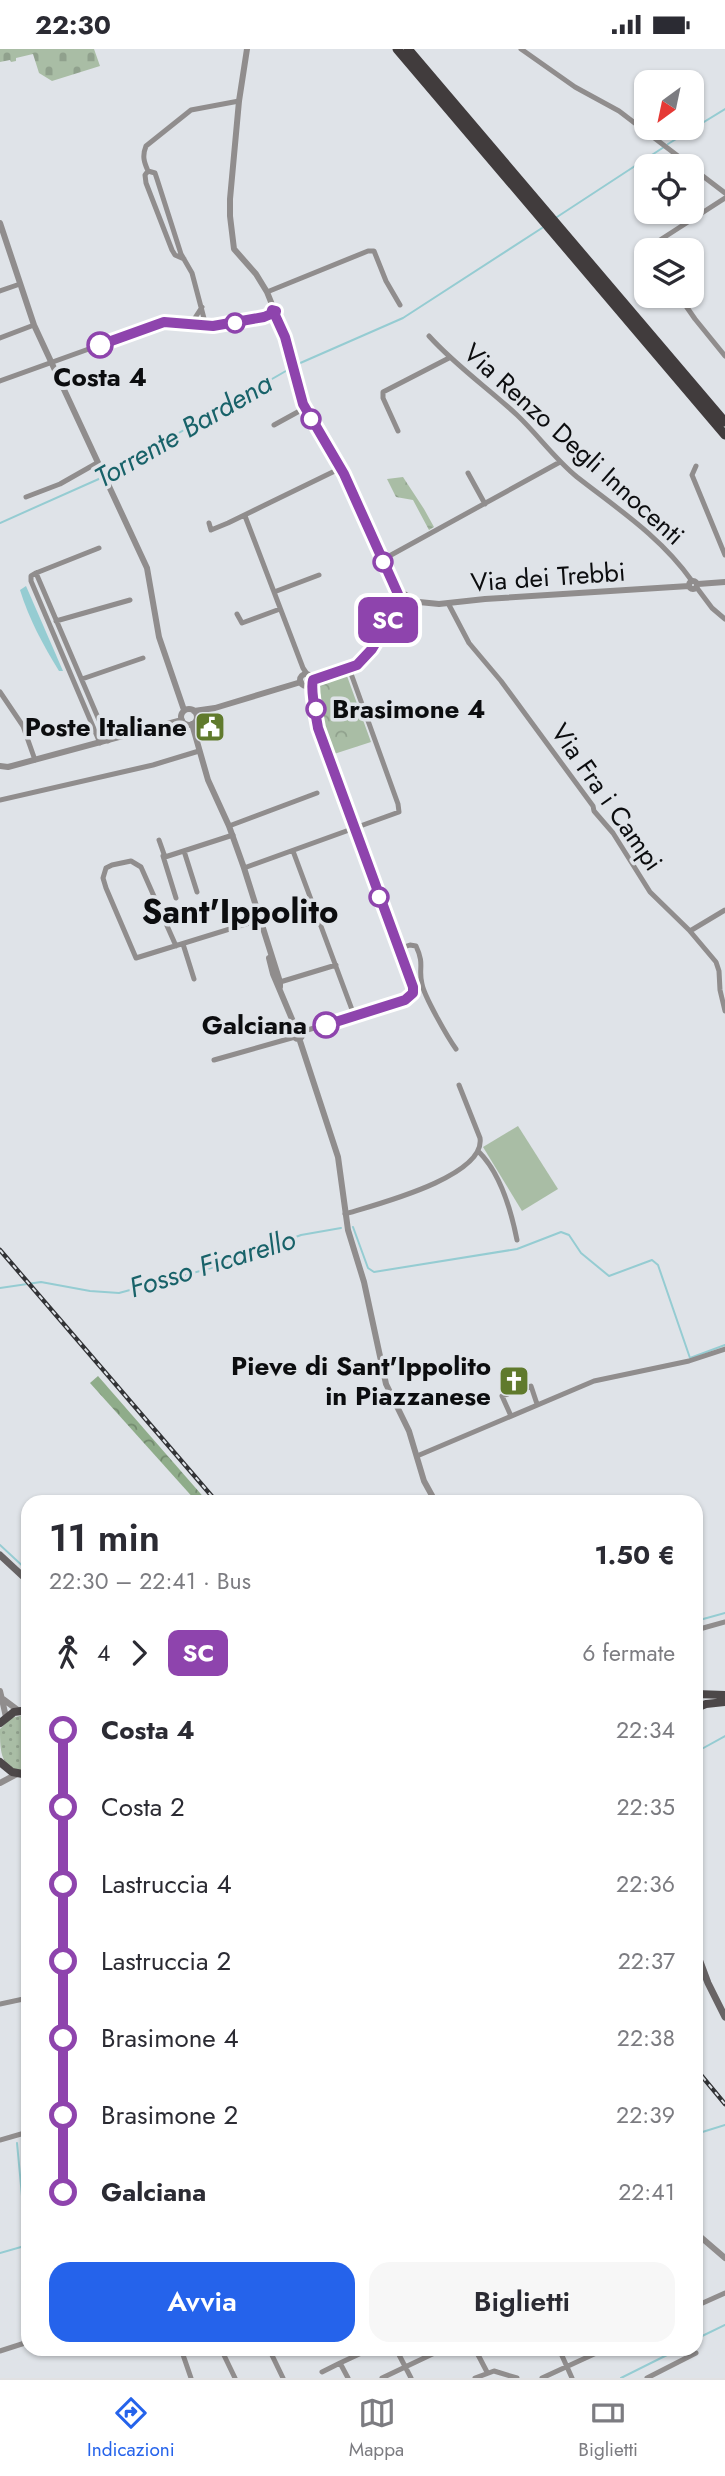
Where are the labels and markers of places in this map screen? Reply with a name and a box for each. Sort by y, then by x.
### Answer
unlabelled marker [225,313,245,333]
marker: Costa 4 [87,332,113,358]
place label: Costa 4 [53,358,147,396]
unlabelled marker [301,409,321,429]
unlabelled marker [373,552,393,572]
place label: Brasimone 4 [332,690,485,728]
marker: Brasimone 4 [306,699,326,719]
place label: Poste Italiane [25,708,187,746]
public building icon: Poste Italiane [193,710,227,744]
unlabelled marker [369,887,389,907]
place label: Galciana [202,1006,307,1044]
marker: Galciana [313,1012,339,1038]
place label: Pieve di Sant'Ippolito in Piazzanese [231,1347,491,1415]
church icon: Pieve di Sant'Ippolito in Piazzanese [497,1364,531,1398]

